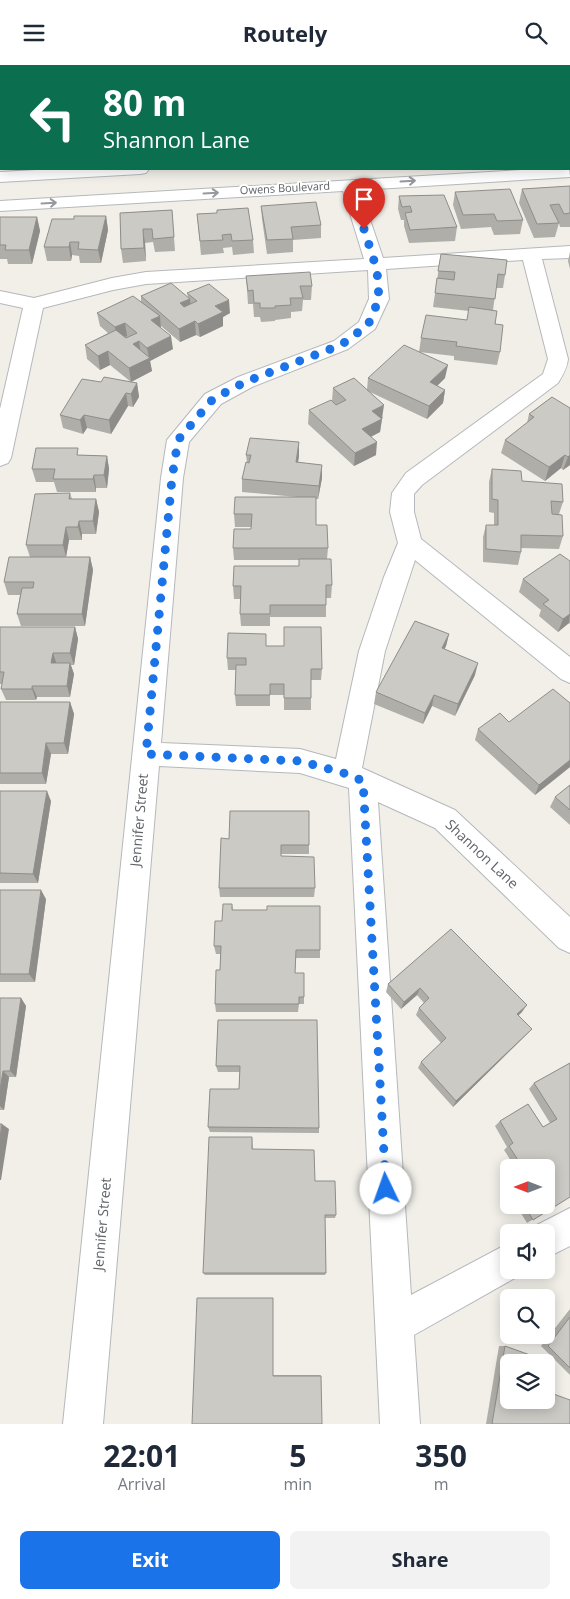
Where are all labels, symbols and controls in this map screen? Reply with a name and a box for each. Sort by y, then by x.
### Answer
text: Routely [243,18,327,48]
icon: menu [20,19,48,47]
icon: search [522,19,550,47]
text: 80 m [103,79,186,126]
icon: left [20,85,85,150]
text: Shannon Lane [103,124,250,154]
one-way arrow [400,177,416,186]
street label: Owens Boulevard [239,178,330,197]
pin [343,178,385,229]
icon: arrive [350,185,378,213]
one-way arrow [203,188,219,197]
one-way arrow [40,198,56,207]
street label: Jennifer Street [125,773,152,869]
street label: Shannon Lane [442,815,523,893]
north arrow [500,1159,555,1214]
map controls [500,1159,555,1409]
position arrow [359,1162,411,1214]
street label: Jennifer Street [88,1177,115,1273]
button: sound [500,1224,555,1279]
button: search [500,1289,555,1344]
button: layers [500,1354,555,1409]
text: 22:01 [103,1435,180,1476]
text: 5 [289,1435,306,1476]
text: 350 [415,1435,467,1476]
text: Arrival [118,1473,166,1495]
text: min [284,1473,312,1495]
text: m [434,1473,449,1495]
button: Exit [20,1531,280,1589]
button: Share [290,1531,550,1589]

